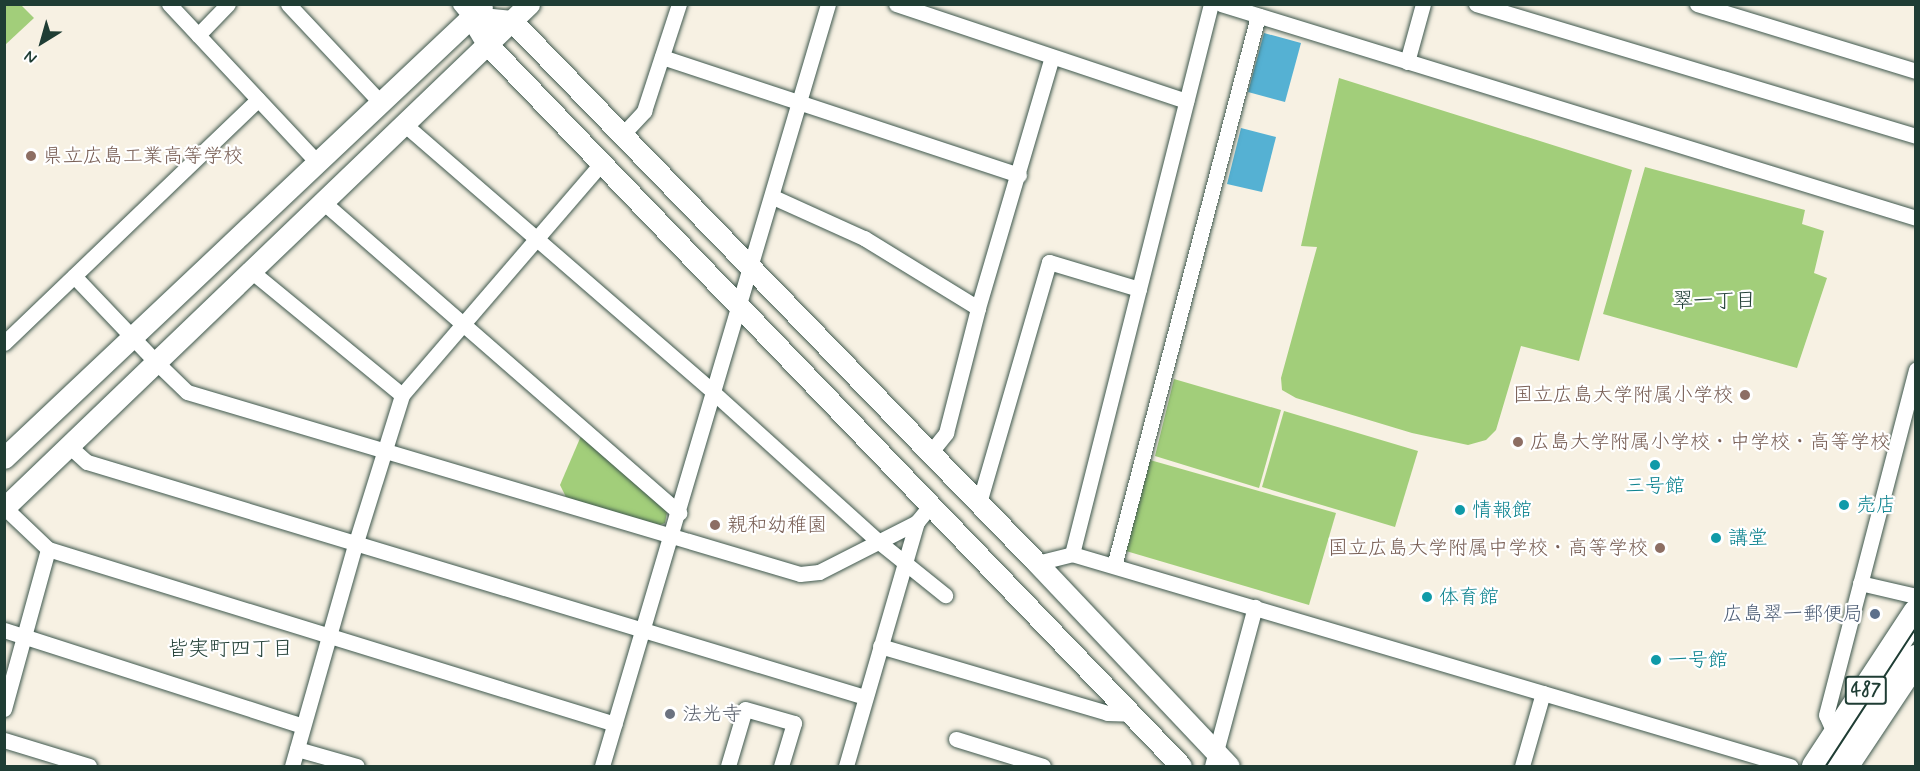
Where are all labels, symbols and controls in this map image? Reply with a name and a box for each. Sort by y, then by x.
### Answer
north arrow [12,12,72,72]
text: N [20,45,41,68]
place label: 県立広島工業高等学校 [43,144,243,168]
marker: 県立広島工業高等学校 [24,149,38,163]
district label: 翠一丁目 [1672,288,1756,314]
place label: 国立広島大学附属小学校 [1513,383,1733,407]
marker: 国立広島大学附属小学校 [1738,388,1752,402]
place label: 広島大学附属小学校・中学校・高等学校 [1530,430,1890,454]
marker: 広島大学附属小学校・中学校・高等学校 [1511,435,1525,449]
marker: 三号館 [1648,458,1662,472]
place label: 三号館 [1625,474,1685,498]
place label: 売店 [1856,493,1896,517]
place label: 情報館 [1472,498,1532,522]
marker: 売店 [1837,498,1851,512]
marker: 情報館 [1453,503,1467,517]
place label: 親和幼稚園 [727,513,827,537]
marker: 親和幼稚園 [708,518,722,532]
place label: 講堂 [1728,526,1768,550]
marker: 講堂 [1709,531,1723,545]
place label: 国立広島大学附属中学校・高等学校 [1328,536,1648,560]
marker: 国立広島大学附属中学校・高等学校 [1653,541,1667,555]
place label: 体育館 [1439,585,1499,609]
marker: 体育館 [1420,590,1434,604]
place label: 広島翠一郵便局 [1723,602,1863,626]
marker: 広島翠一郵便局 [1868,607,1882,621]
district label: 皆実町四丁目 [167,636,293,662]
place label: 一号館 [1668,648,1728,672]
marker: 一号館 [1649,653,1663,667]
road number: 487 [1844,675,1888,705]
place label: 法光寺 [682,702,742,726]
marker: 法光寺 [663,707,677,721]

